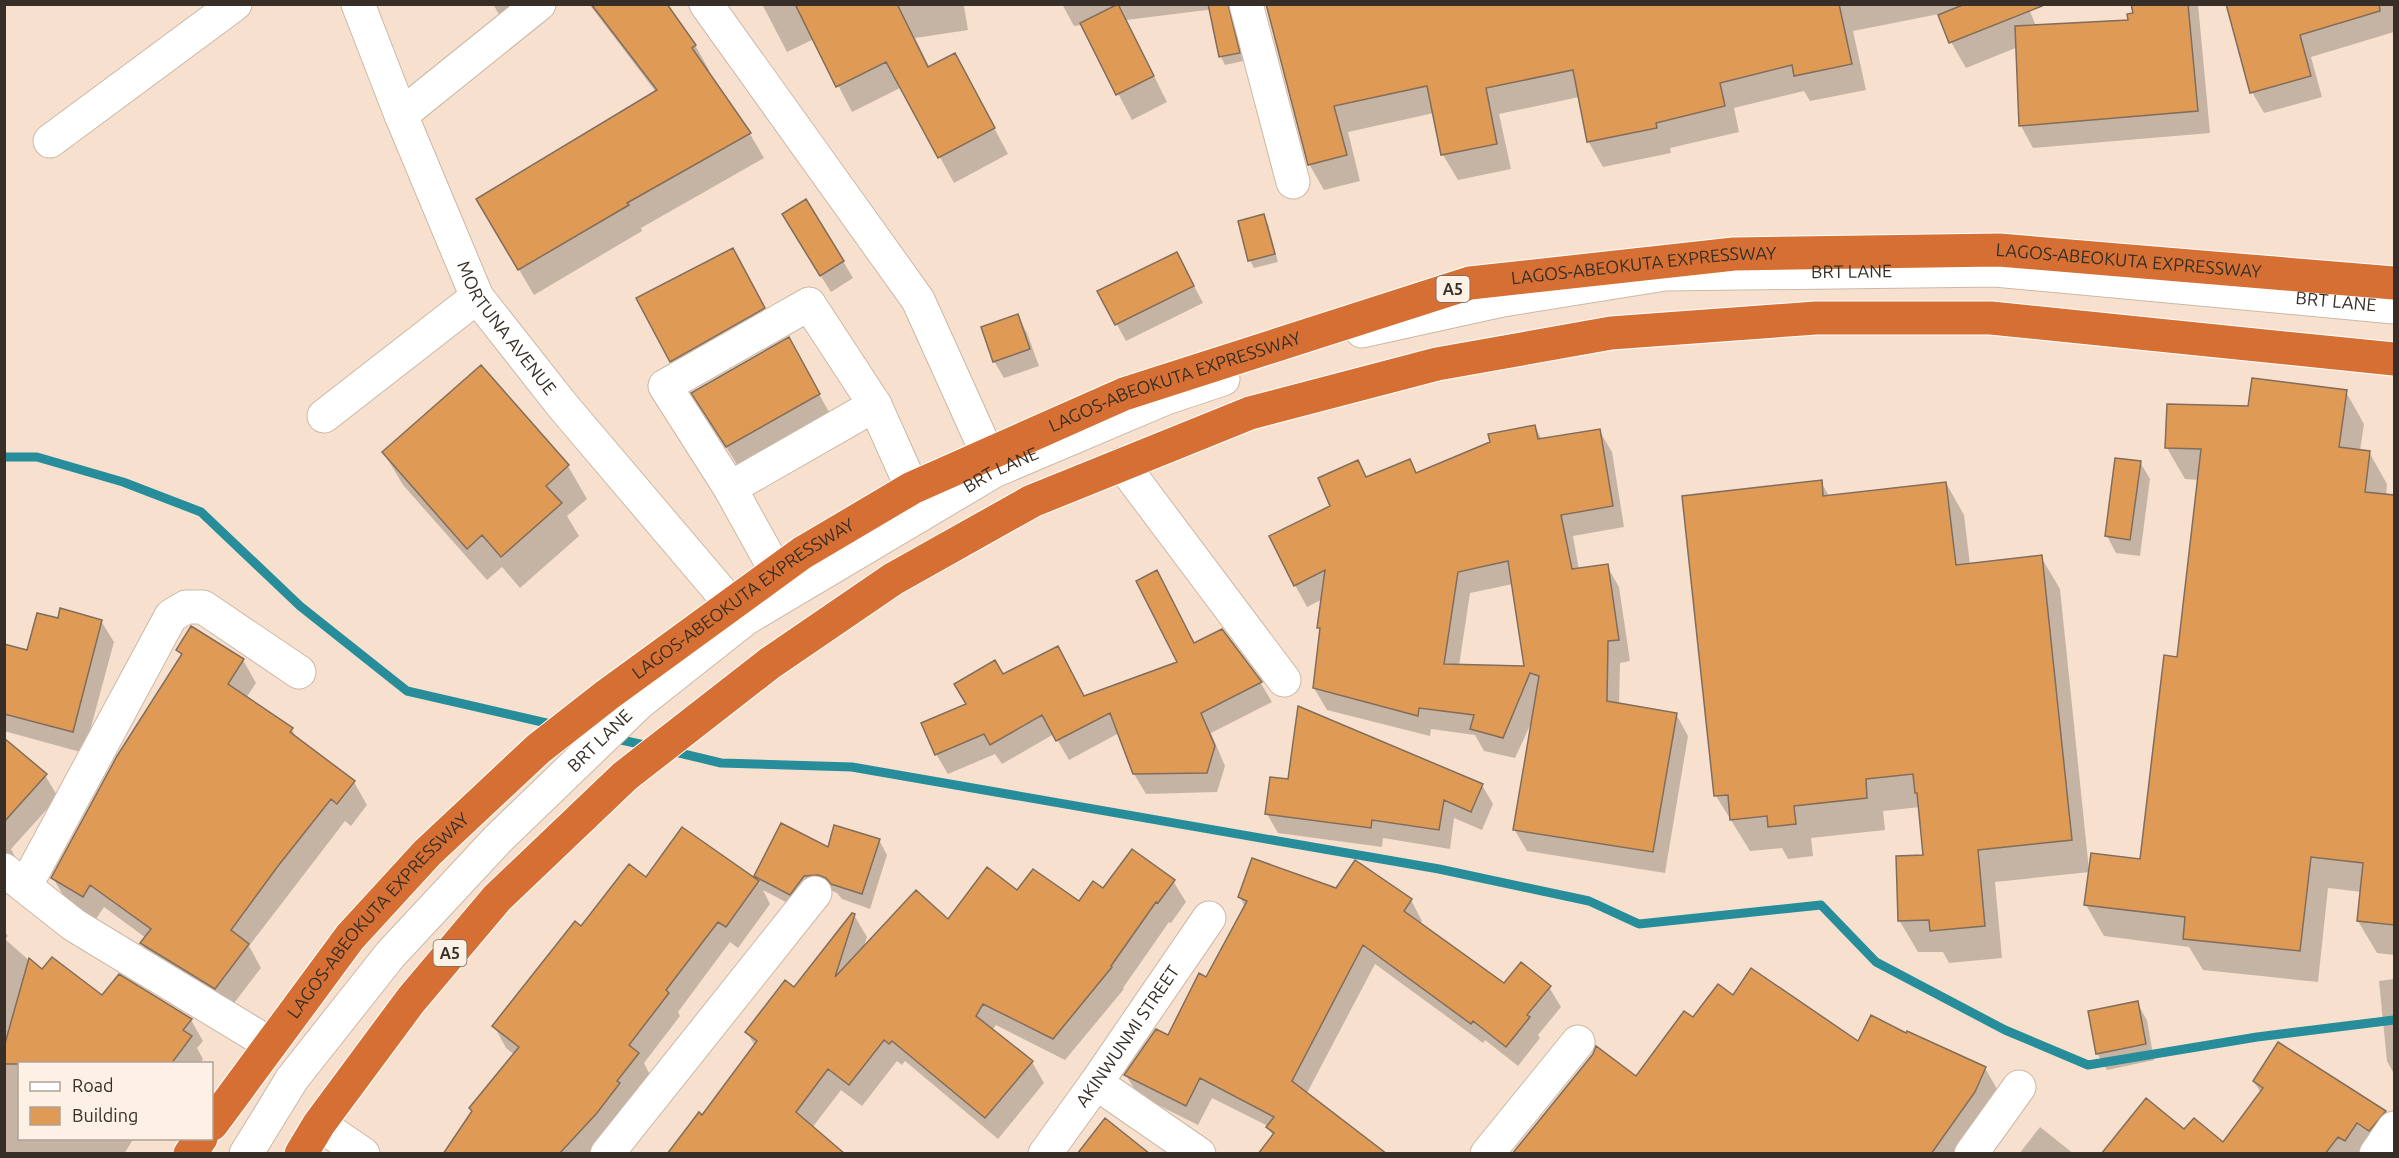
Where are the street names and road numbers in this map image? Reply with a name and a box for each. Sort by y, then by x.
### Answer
street label: LAGOS-ABEOKUTA EXPRESSWAY [1995,239,2263,281]
street label: LAGOS-ABEOKUTA EXPRESSWAY [1510,242,1777,287]
street label: MORTUNA AVENUE [454,258,561,398]
street label: BRT LANE [1811,260,1892,281]
road number: A5 [1436,276,1470,302]
street label: BRT LANE [2295,287,2377,314]
street label: LAGOS-ABEOKUTA EXPRESSWAY [1045,327,1304,435]
street label: BRT LANE [959,442,1041,496]
street label: LAGOS-ABEOKUTA EXPRESSWAY [628,513,858,682]
street label: BRT LANE [563,705,635,775]
street label: LAGOS-ABEOKUTA EXPRESSWAY [283,808,473,1022]
road number: A5 [434,940,466,966]
street label: AKINWUNMI STREET [1071,961,1183,1110]

